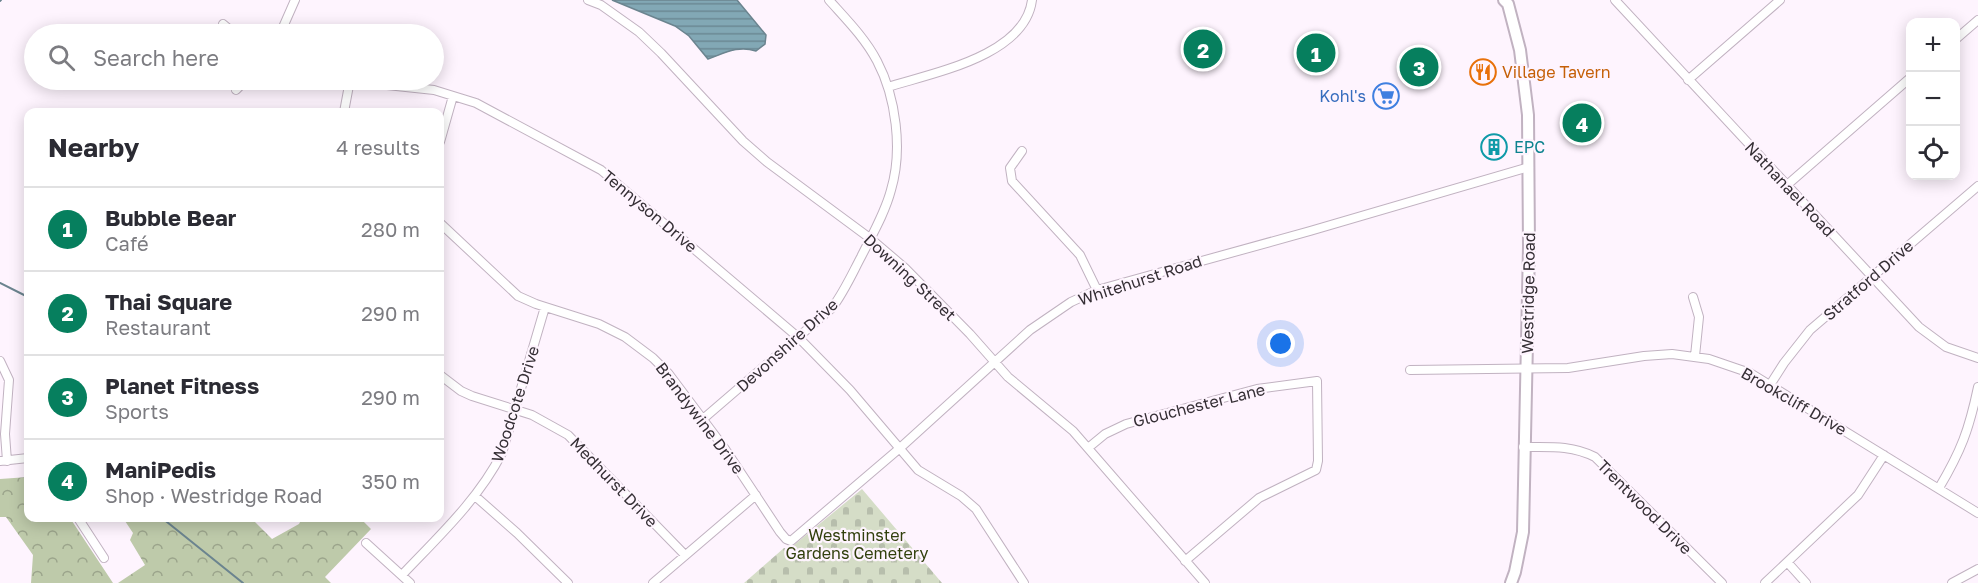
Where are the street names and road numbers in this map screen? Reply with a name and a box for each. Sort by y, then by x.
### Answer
street label: Nathanael Road [1741,137,1839,241]
street label: Tennyson Drive [599,166,701,256]
street label: Downing Street [860,229,960,325]
street label: Westridge Road [1517,232,1539,354]
street label: Stratford Drive [1819,236,1917,324]
street label: Whitehurst Road [1076,251,1204,309]
street label: Devonshire Drive [732,294,842,396]
street label: Woodcote Drive [487,343,543,465]
street label: Brandywine Drive [651,358,749,478]
street label: Brookcliff Drive [1738,363,1850,439]
street label: Glouchester Lane [1131,379,1267,431]
street label: Medhurst Drive [566,433,662,531]
street label: Trentwood Drive [1594,456,1696,558]

